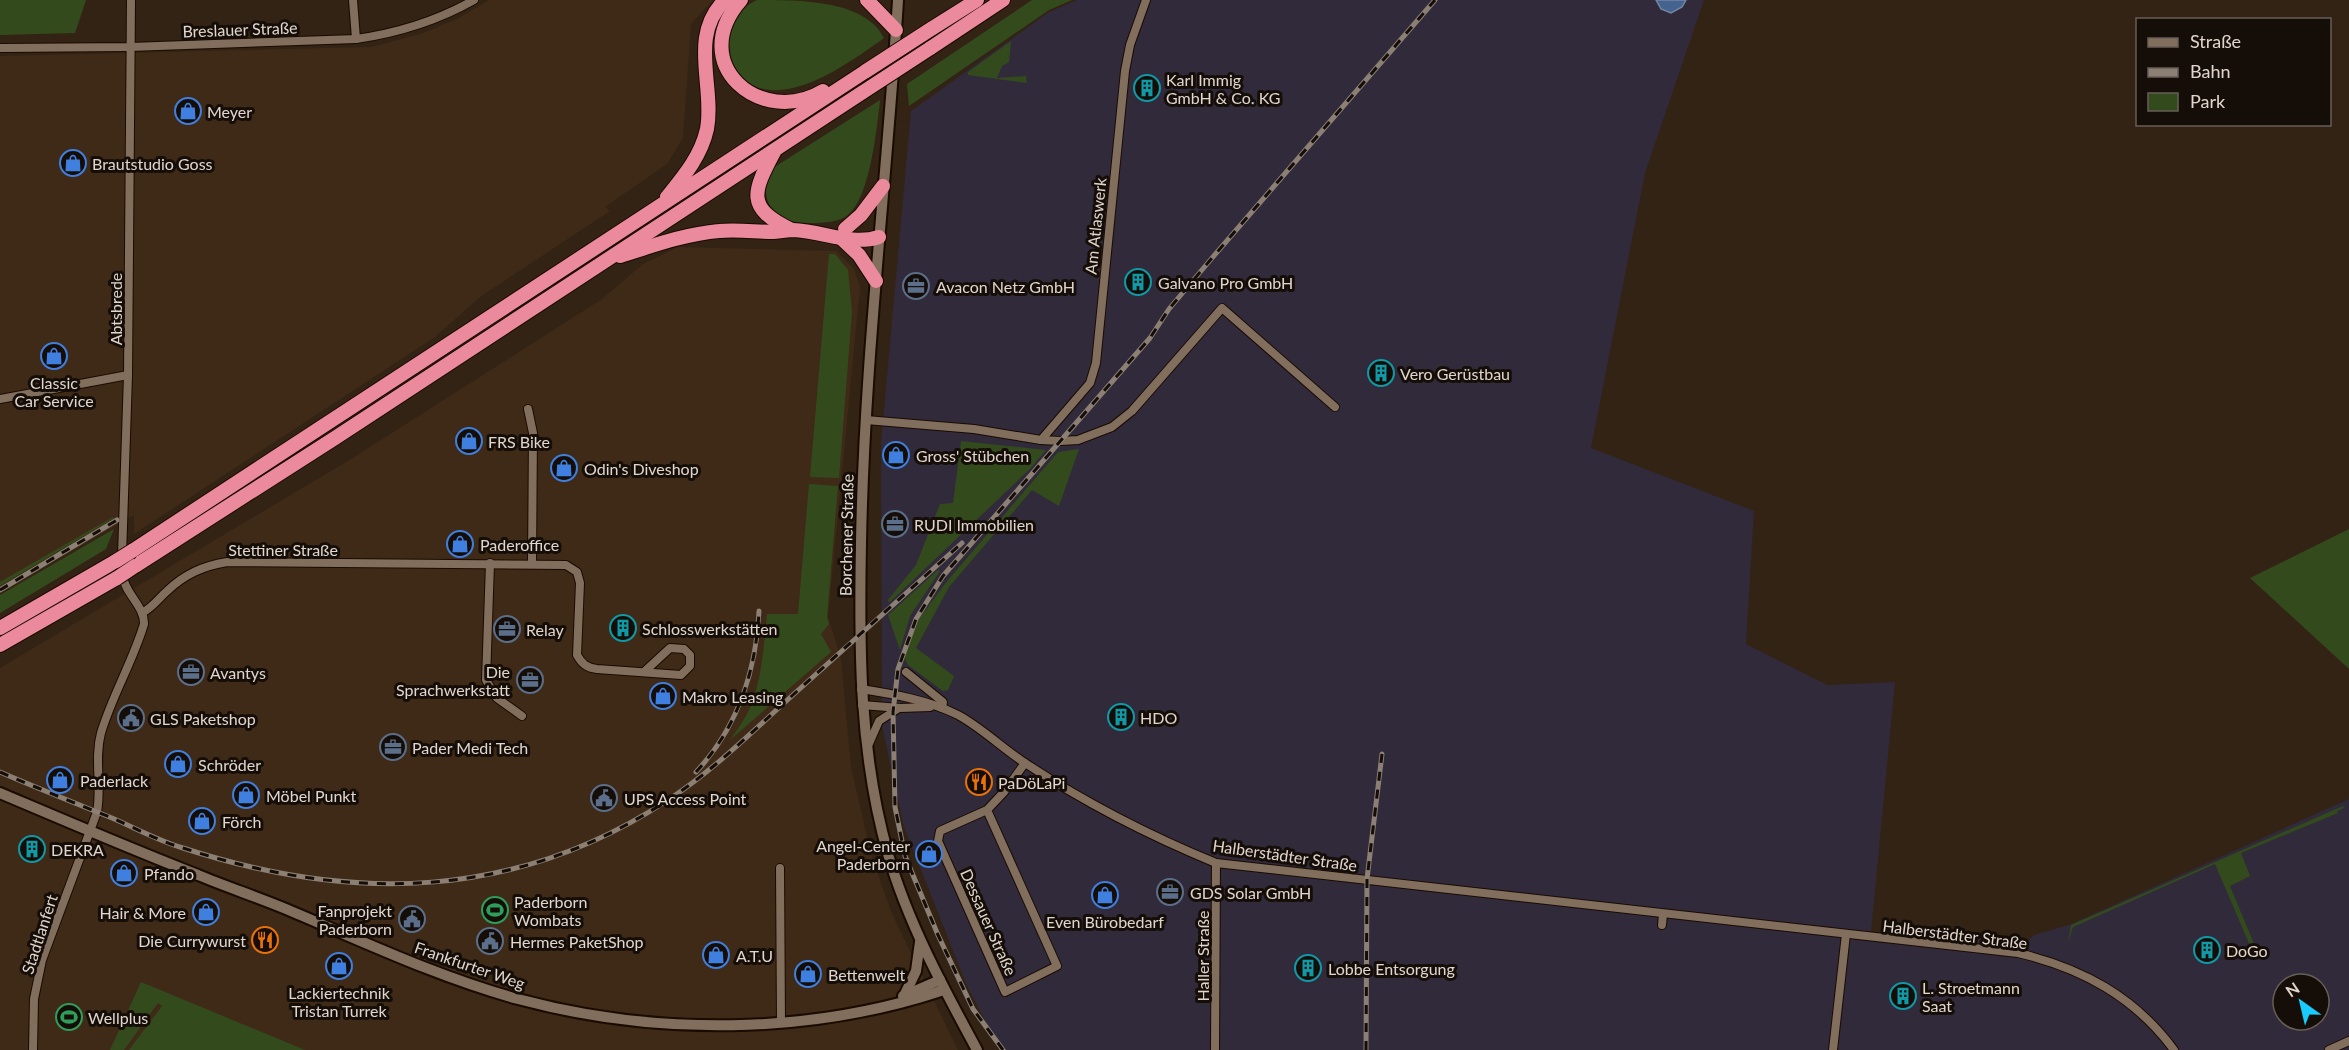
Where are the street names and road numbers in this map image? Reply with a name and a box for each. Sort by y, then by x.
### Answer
street label: Breslauer Straße [182,17,298,41]
street label: Am Atlaswerk [1080,176,1110,275]
street label: Abtsbrede [106,273,125,345]
street label: Borchener Straße [835,474,857,596]
street label: Stettiner Straße [228,540,338,559]
street label: Halberstädter Straße [1212,835,1358,875]
street label: Dessauer Straße [957,866,1021,978]
street label: Stadtlanfert [17,892,61,976]
street label: Haller Straße [1193,911,1212,1001]
street label: Halberstädter Straße [1882,916,2028,952]
street label: Frankfurter Weg [412,937,528,993]

